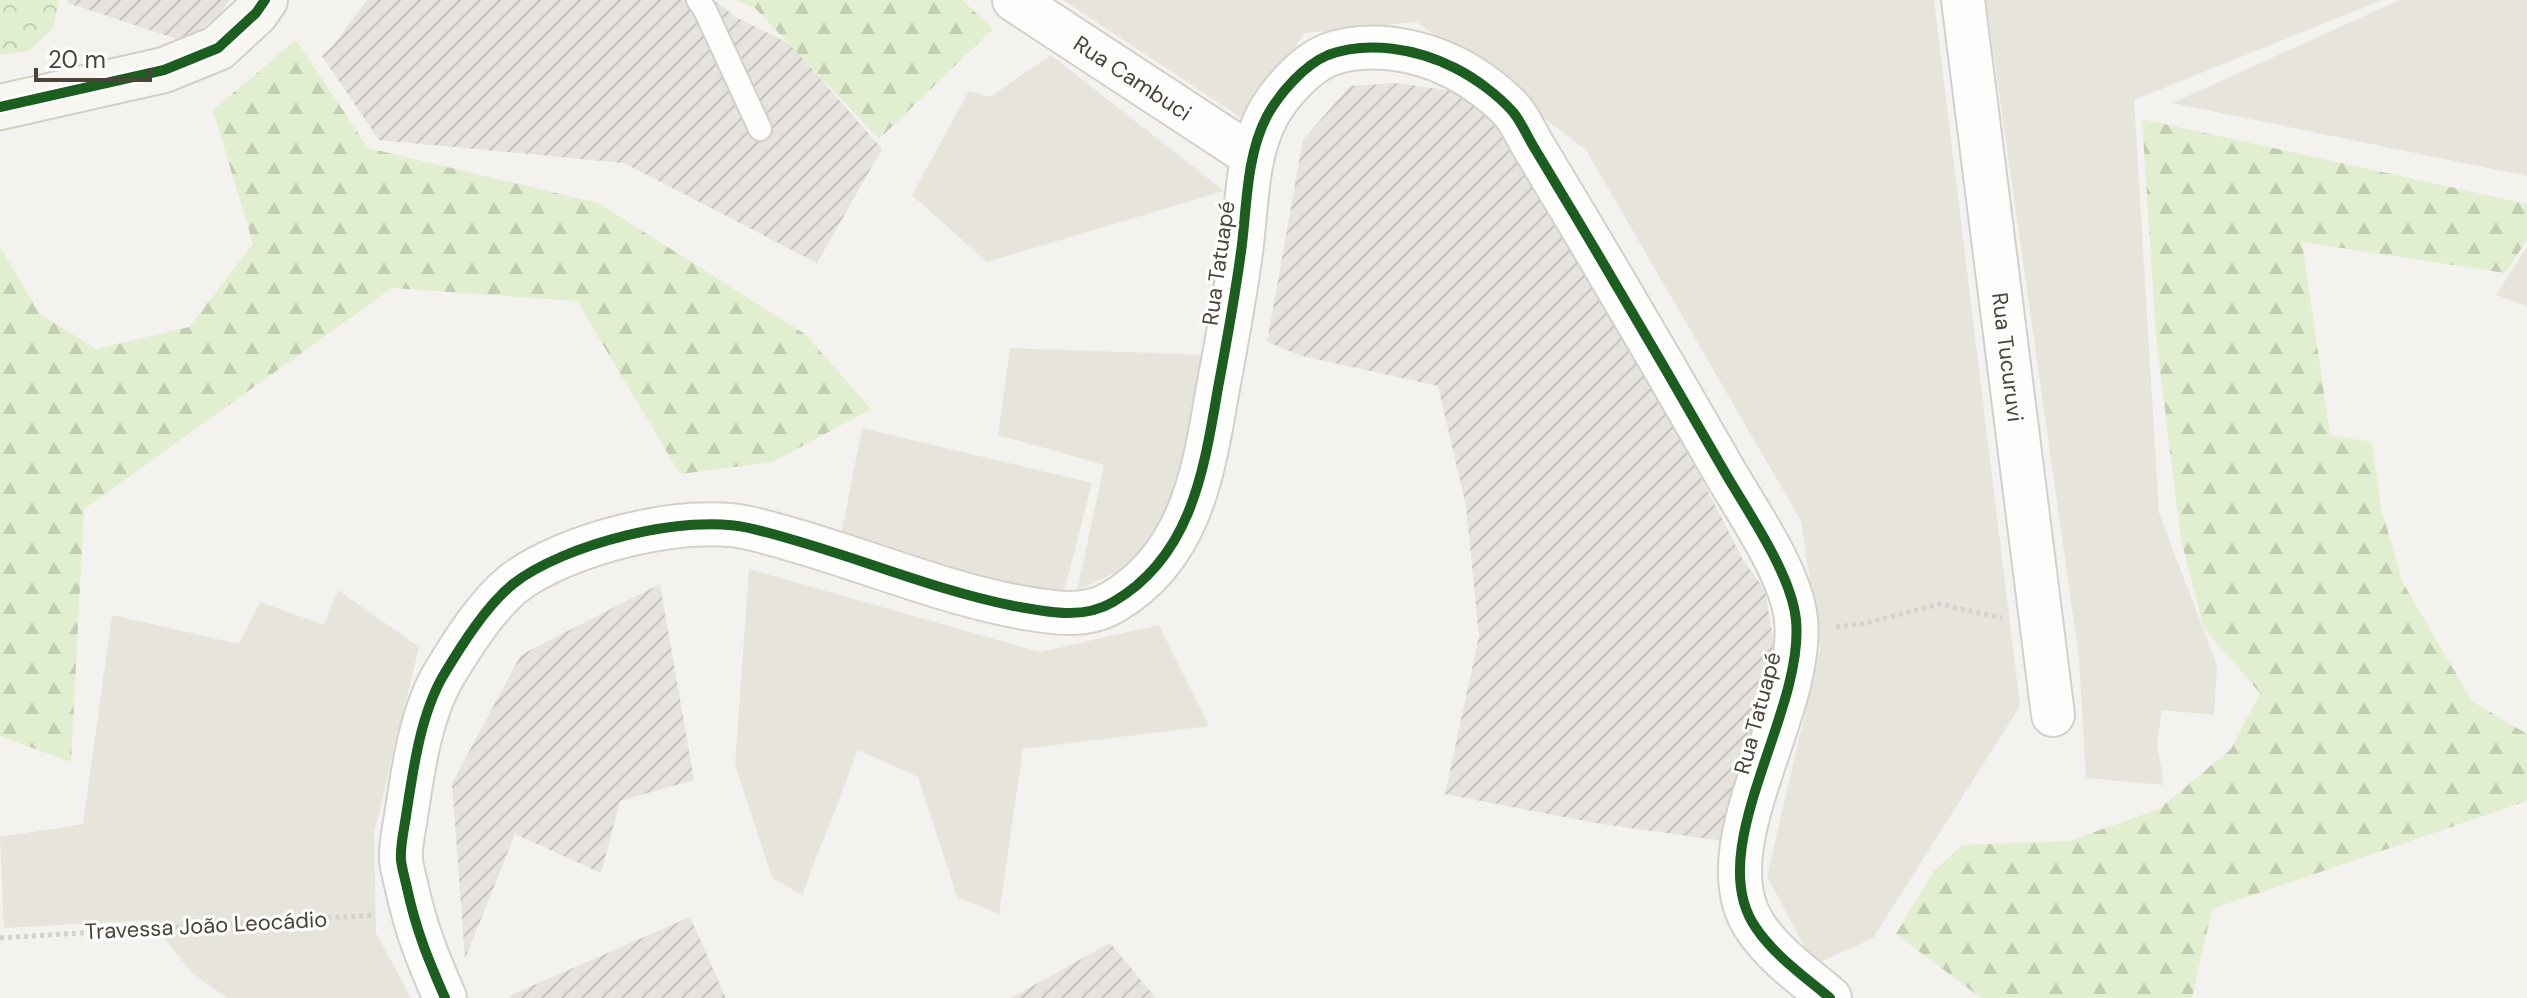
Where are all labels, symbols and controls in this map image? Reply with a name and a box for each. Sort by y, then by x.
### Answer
street label: Rua Cambuci [1068,29,1197,127]
scale bar [36,32,150,82]
text: 20 m [48,44,106,75]
street label: Rua Tatuapé [1195,199,1242,327]
street label: Rua Tucuruvi [1985,291,2030,424]
street label: Rua Tatuapé [1727,649,1788,777]
street label: Travessa João Leocádio [84,905,328,946]

